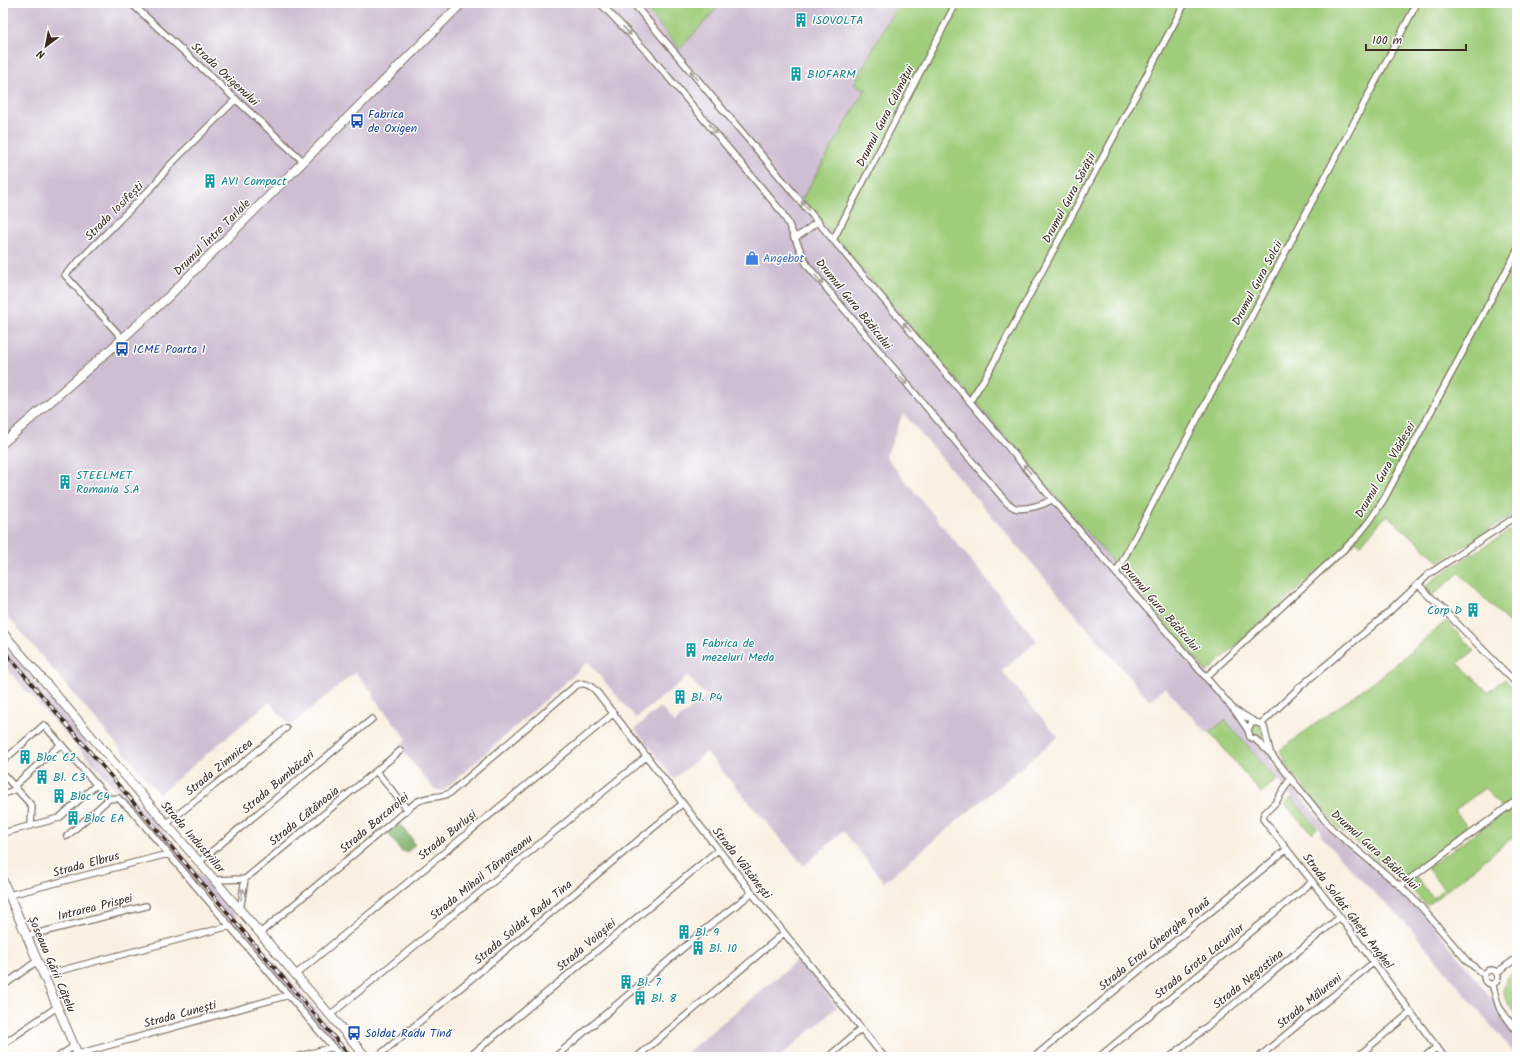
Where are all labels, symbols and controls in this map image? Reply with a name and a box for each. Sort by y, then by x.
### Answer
place label: ISOVOLTA [812,11,863,30]
building icon: ISOVOLTA [793,12,809,28]
north arrow [26,26,66,66]
one-way arrow [622,26,632,36]
scale bar [1366,26,1466,52]
text: 100 m [1372,31,1403,50]
street label: Strada Oxigenului [186,38,264,112]
text: N [33,44,49,63]
street label: Drumul Gura Călmățui [852,61,920,170]
place label: BIOFARM [807,65,856,84]
building icon: BIOFARM [788,66,804,82]
one-way arrow [690,70,699,80]
place label: Fabrica de Oxigen [368,105,417,138]
bus stop icon: Fabrica de Oxigen [349,113,365,129]
one-way arrow [708,124,717,134]
street label: Drumul Gura Sărății [1038,149,1102,247]
place label: AVI Compact [221,172,287,191]
building icon: AVI Compact [202,173,218,189]
street label: Strada Iosifești [81,177,149,245]
street label: Drumul Între Tarlale [169,194,256,280]
one-way arrow [800,201,809,212]
street label: Drumul Gura Solcii [1227,236,1288,329]
place label: Angebot [763,249,805,268]
shop icon: Angebot [744,250,760,266]
street label: Drumul Gura Bădicului [811,254,897,355]
one-way arrow [815,275,824,285]
one-way arrow [902,322,911,332]
place label: ICME Poarta 1 [133,340,206,359]
bus stop icon: ICME Poarta 1 [114,341,130,357]
one-way arrow [898,374,907,385]
street label: Drumul Gura Vlădesei [1350,418,1421,522]
one-way arrow [1023,464,1032,474]
place label: STEELMET Romania S.A [76,466,140,499]
building icon: STEELMET Romania S.A [57,474,73,490]
street label: Drumul Gura Bădicului [1115,558,1205,657]
place label: Corp D [1427,601,1462,620]
building icon: Corp D [1465,602,1481,618]
place label: Fabrica de mezeluri Meda [702,634,775,667]
building icon: Fabrica de mezeluri Meda [683,642,699,658]
place label: Bl. P4 [691,688,723,707]
building icon: Bl. P4 [672,689,688,705]
street label: Strada Zimnicea [181,734,258,801]
street label: Strada Bumbăcari [238,746,320,819]
place label: Bloc C2 [36,748,76,767]
building icon: Bloc C2 [17,749,33,765]
place label: Bl. C3 [53,768,85,787]
building icon: Bl. C3 [34,769,50,785]
street label: Strada Cătănoaia [265,782,344,851]
place label: Bloc C4 [70,787,110,806]
building icon: Bloc C4 [51,788,67,804]
street label: Strada Barcarolei [335,788,414,858]
street label: Strada Industriilor [156,797,230,879]
street label: Strada Burluși [414,805,482,865]
street label: Drumul Gura Bădicului [1326,806,1424,896]
place label: Bloc EA [84,809,125,828]
building icon: Bloc EA [65,810,81,826]
street label: Strada Vâlsănești [707,823,777,904]
street label: Strada Mihail Târnoveanu [426,830,537,925]
street label: Strada Elbrus [51,846,122,882]
street label: Strada Soldat Ghețu Anghel [1298,849,1398,973]
street label: Strada Soldat Radu Tina [470,875,577,969]
one-way arrow [238,888,246,901]
street label: Intrarea Prispei [56,889,136,926]
street label: Strada Erou Gheorghe Pană [1094,892,1215,996]
street label: Șoseaua Gării Cățelu [23,913,81,1016]
street label: Strada Voioșiei [552,914,621,976]
street label: Strada Grota Lacurilor [1150,918,1249,1004]
place label: Bl. 9 [695,923,719,942]
building icon: Bl. 9 [676,924,692,940]
place label: Bl. 10 [709,939,737,958]
building icon: Bl. 10 [690,940,706,956]
street label: Strada Negostina [1209,945,1288,1014]
street label: Strada Mălureni [1272,968,1347,1034]
place label: Bl. 7 [637,973,661,992]
building icon: Bl. 7 [618,974,634,990]
place label: Bl. 8 [651,989,677,1008]
building icon: Bl. 8 [632,990,648,1006]
street label: Strada Cunești [142,995,220,1033]
place label: Soldat Radu Tină [365,1024,453,1043]
bus stop icon: Soldat Radu Tină [346,1025,362,1041]

